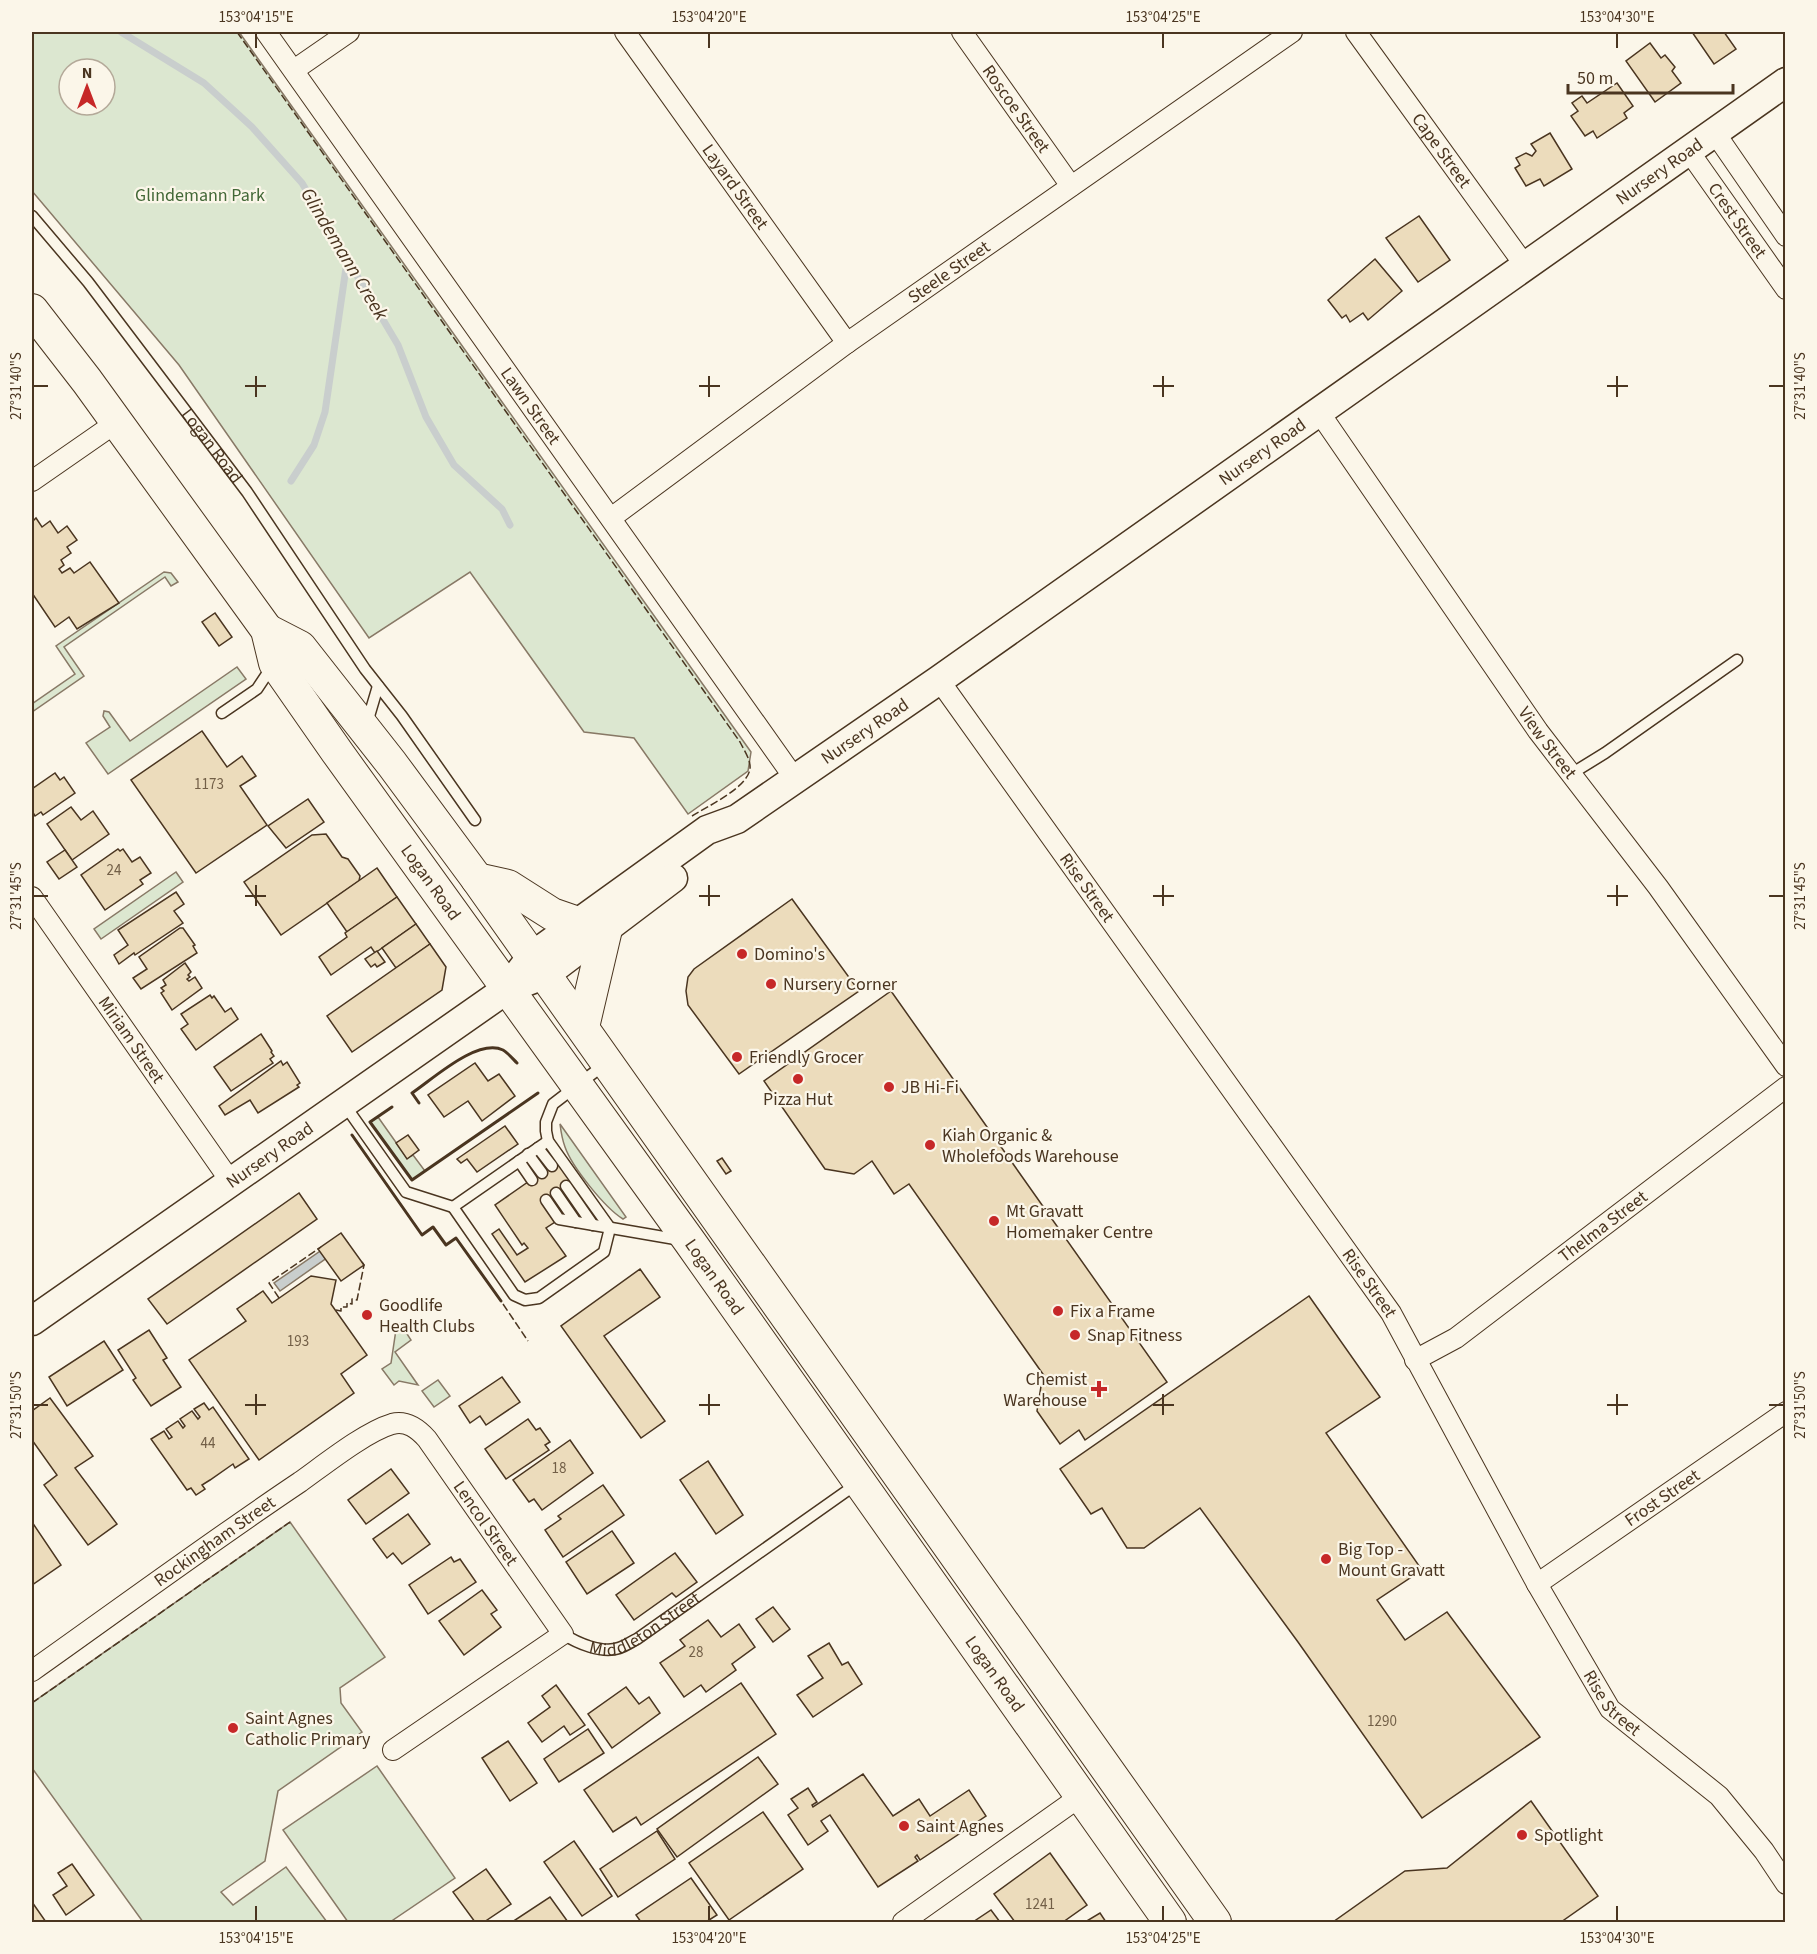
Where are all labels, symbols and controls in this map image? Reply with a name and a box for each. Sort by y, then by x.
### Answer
text: 153°04'15"E [218,7,294,28]
text: 153°04'20"E [671,7,747,28]
text: 153°04'25"E [1125,7,1201,28]
text: 153°04'30"E [1579,7,1655,28]
north arrow [57,57,117,117]
scale bar [1568,57,1733,95]
street label: Roscoe Street [976,60,1056,158]
text: N [82,62,92,84]
text: 50 m [1577,66,1613,91]
street label: Cape Street [1406,108,1477,193]
street label: Nursery Road [1611,132,1708,211]
street label: Layard Street [696,139,775,235]
street label: Crest Street [1702,177,1773,263]
water label: Glindemann Creek [293,182,395,326]
park label: Glindemann Park [135,183,265,208]
street label: Steele Street [903,234,995,309]
text: 27°31'40"S [6,352,27,420]
text: 27°31'40"S [1790,352,1811,420]
street label: Lawn Street [495,362,567,449]
street label: Logan Road [175,403,249,489]
street label: Nursery Road [1214,412,1311,491]
street label: Nursery Road [816,692,914,770]
street label: View Street [1512,702,1583,784]
house number: 1173 [194,774,224,795]
street label: Logan Road [395,839,467,925]
street label: Rise Street [1054,848,1121,927]
house number: 24 [107,860,122,881]
text: 27°31'45"S [6,862,27,930]
text: 27°31'45"S [1790,862,1811,930]
place label: Domino's [754,942,825,967]
marker: Domino's [735,947,749,961]
place label: Nursery Corner [783,972,898,997]
marker: Nursery Corner [764,977,778,991]
street label: Miriam Street [92,991,171,1088]
place label: Friendly Grocer [749,1045,864,1070]
marker: Friendly Grocer [730,1050,744,1064]
marker: Pizza Hut [791,1072,805,1086]
place label: JB Hi-Fi [901,1075,959,1100]
marker: JB Hi-Fi [882,1080,896,1094]
place label: Pizza Hut [763,1087,833,1112]
street label: Nursery Road [221,1116,318,1194]
place label: Kiah Organic & Wholefoods Warehouse [942,1123,1119,1169]
marker: Kiah Organic & Wholefoods Warehouse [923,1138,937,1152]
street label: Thelma Street [1553,1184,1652,1268]
place label: Mt Gravatt Homemaker Centre [1006,1199,1153,1245]
marker: Mt Gravatt Homemaker Centre [987,1214,1001,1228]
street label: Logan Road [679,1234,750,1320]
street label: Rise Street [1336,1243,1403,1322]
place label: Goodlife Health Clubs [379,1293,475,1339]
place label: Fix a Frame [1070,1299,1155,1324]
marker: Fix a Frame [1051,1304,1065,1318]
marker: Goodlife Health Clubs [360,1308,374,1322]
place label: Snap Fitness [1087,1323,1182,1348]
marker: Snap Fitness [1068,1328,1082,1342]
house number: 193 [287,1331,309,1352]
place label: Chemist Warehouse [1003,1367,1087,1413]
text: 27°31'50"S [6,1371,27,1439]
text: 27°31'50"S [1790,1371,1811,1439]
marker: Chemist Warehouse [1092,1382,1106,1396]
house number: 44 [201,1433,216,1454]
house number: 18 [552,1458,566,1479]
street label: Frost Street [1619,1463,1705,1532]
street label: Lencol Street [447,1476,524,1571]
street label: Rockingham Street [149,1490,280,1592]
place label: Big Top - Mount Gravatt [1338,1537,1445,1583]
marker: Big Top - Mount Gravatt [1319,1552,1333,1566]
street label: Middleton Street [587,1586,706,1662]
street label: Logan Road [959,1631,1031,1717]
house number: 28 [689,1642,703,1663]
street label: Rise Street [1577,1665,1646,1742]
place label: Saint Agnes Catholic Primary [245,1706,371,1752]
house number: 1290 [1367,1711,1397,1732]
marker: Saint Agnes Catholic Primary [226,1721,240,1735]
place label: Saint Agnes [916,1814,1004,1839]
marker: Saint Agnes [897,1819,911,1833]
place label: Spotlight [1534,1823,1603,1848]
marker: Spotlight [1515,1828,1529,1842]
house number: 1241 [1025,1894,1055,1915]
text: 153°04'15"E [218,1928,294,1949]
text: 153°04'20"E [671,1928,747,1949]
text: 153°04'25"E [1125,1928,1201,1949]
text: 153°04'30"E [1579,1928,1655,1949]

